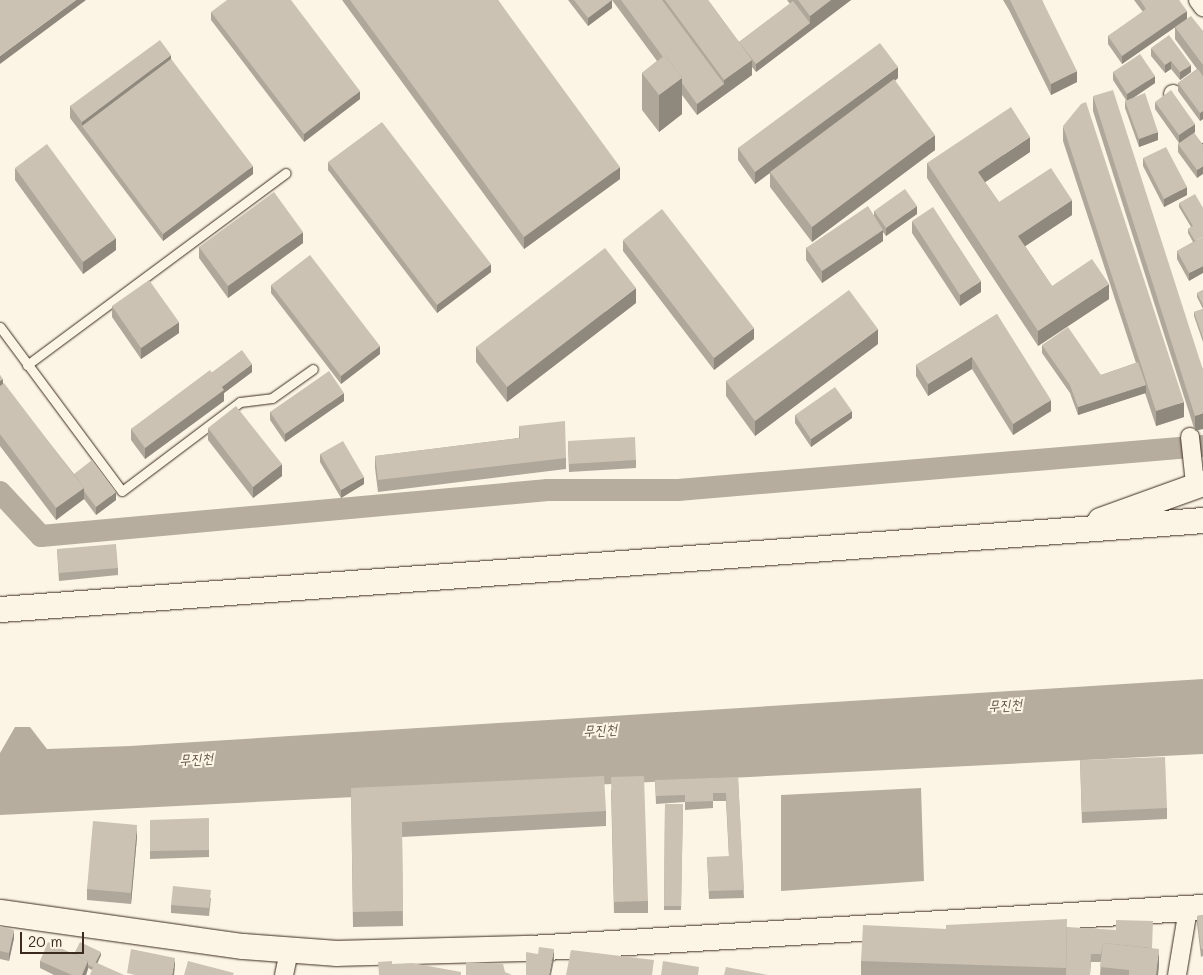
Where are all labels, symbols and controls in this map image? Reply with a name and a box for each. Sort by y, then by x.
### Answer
water label: 무진천 [988,695,1022,715]
water label: 무진천 [583,720,617,740]
water label: 무진천 [179,749,213,769]
scale bar [22,922,86,954]
text: 20 m [28,931,62,951]

